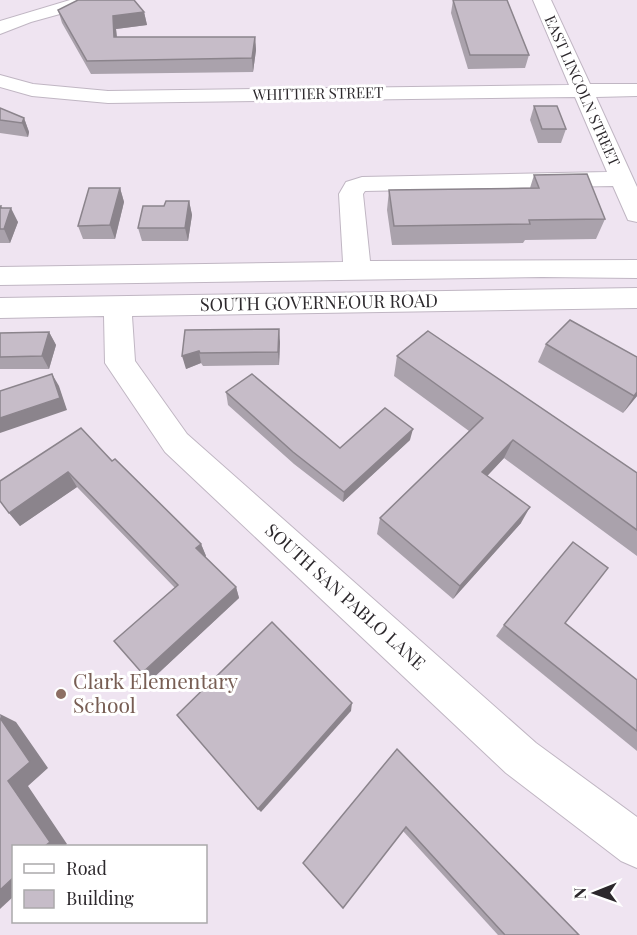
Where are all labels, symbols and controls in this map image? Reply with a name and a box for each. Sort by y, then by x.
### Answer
street label: EAST LINCOLN STREET [541,12,625,169]
street label: WHITTIER STREET [251,82,384,104]
street label: SOUTH GOVERNEOUR ROAD [200,288,438,316]
street label: SOUTH SAN PABLO LANE [260,518,431,675]
place label: Clark Elementary School [73,666,239,718]
marker: Clark Elementary School [54,687,68,701]
legend [12,845,207,923]
text: Road [66,856,107,880]
north arrow [565,863,625,923]
text: Building [66,886,134,910]
text: N [569,887,590,899]

